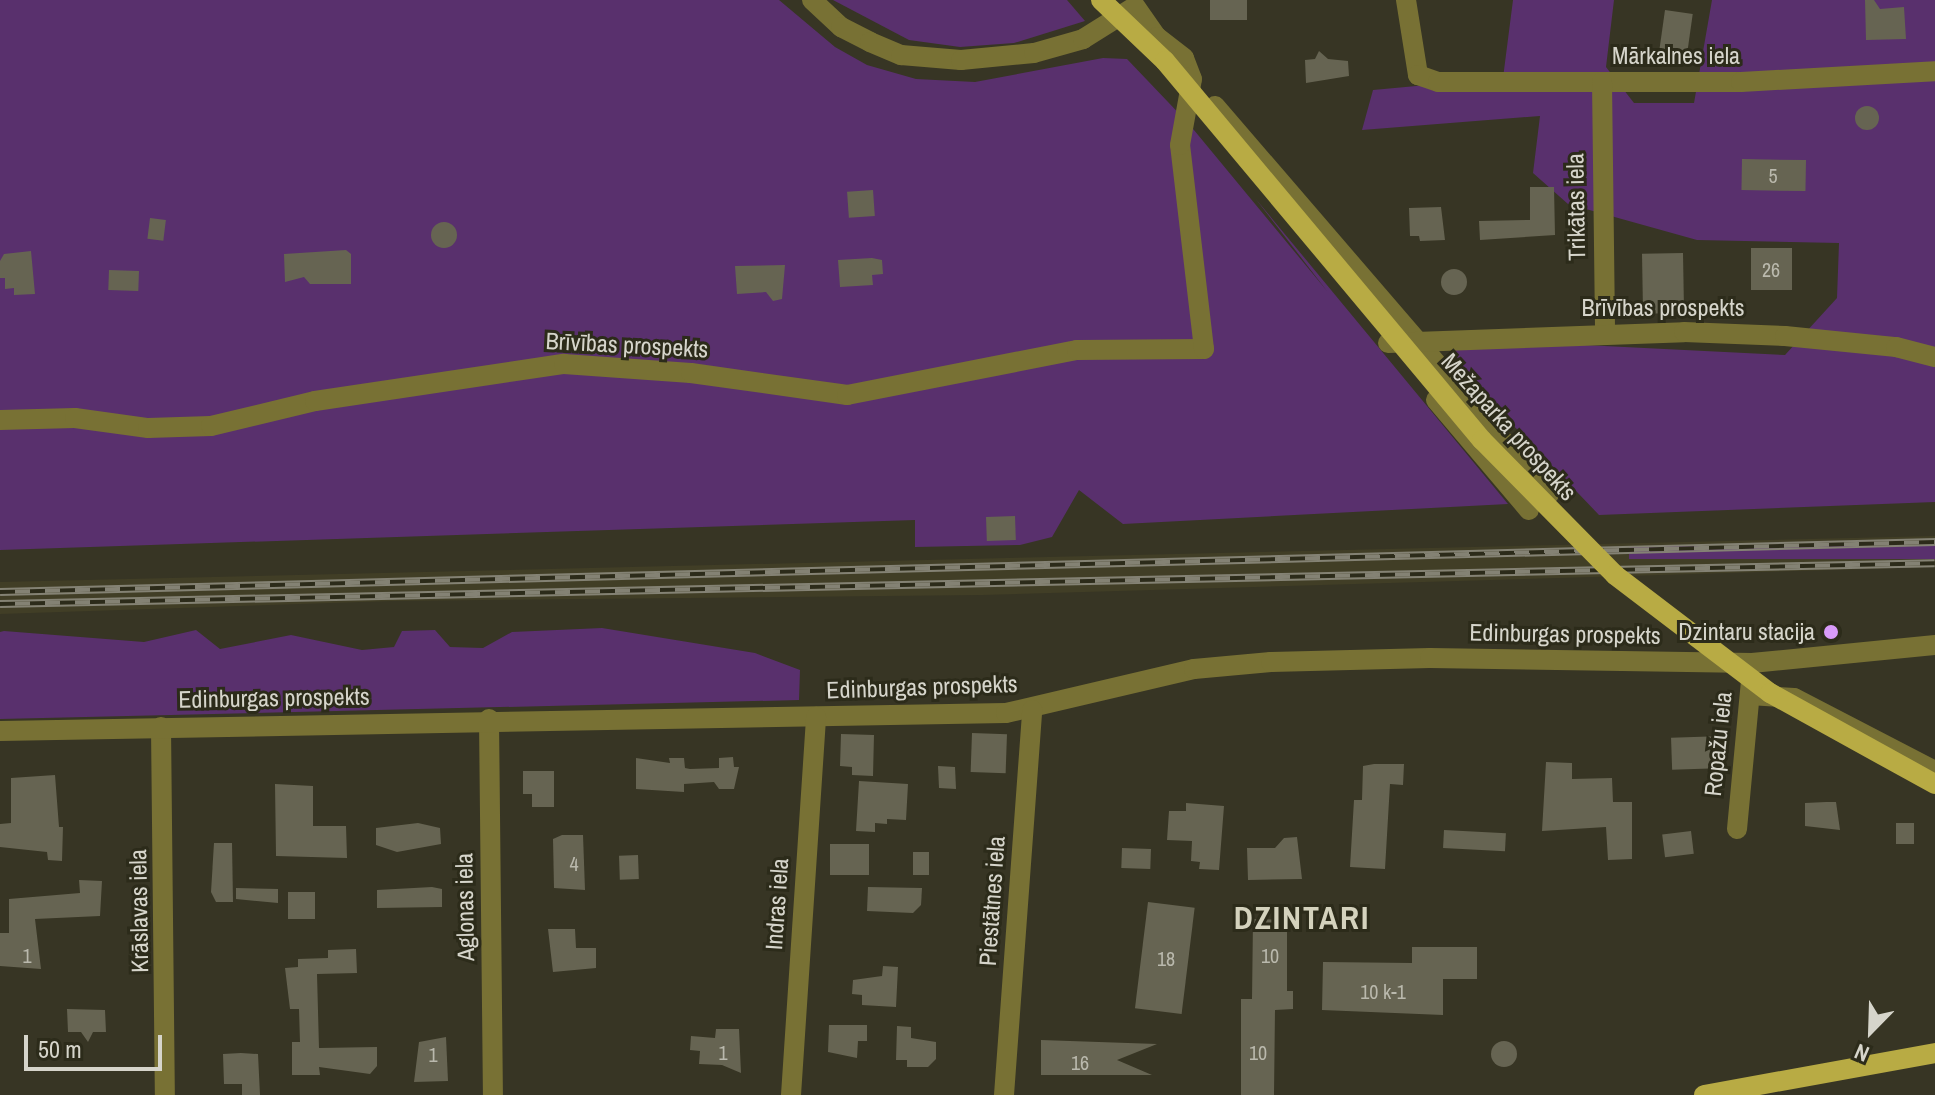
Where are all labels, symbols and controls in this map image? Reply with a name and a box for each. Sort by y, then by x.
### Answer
street label: Mārkalnes iela [1612,42,1740,70]
street label: Trikātas iela [1561,153,1591,261]
house number: 5 [1768,163,1778,187]
house number: 26 [1762,257,1780,281]
street label: Brīvības prospekts [1582,294,1744,322]
street label: Brīvības prospekts [545,326,709,364]
street label: Mežaparka prospekts [1435,347,1583,507]
street label: Edinburgas prospekts [1469,618,1661,650]
place label: Dzintaru stacija [1678,618,1815,646]
marker: Dzintaru stacija [1822,623,1840,641]
street label: Edinburgas prospekts [826,669,1018,705]
street label: Edinburgas prospekts [178,682,370,714]
street label: Ropažu iela [1698,690,1738,798]
street label: Piestātnes iela [973,835,1011,967]
street label: Krāslavas iela [124,849,154,973]
house number: 4 [569,851,579,875]
street label: Aglonas iela [450,853,480,961]
street label: Indras iela [759,857,795,951]
district label: DZINTARI [1234,899,1370,937]
house number: 1 [22,943,32,967]
house number: 10 [1261,943,1279,967]
house number: 18 [1157,946,1175,970]
house number: 10 k-1 [1360,979,1406,1003]
north arrow [1831,991,1911,1071]
scale bar [28,1019,166,1069]
text: 50 m [38,1033,82,1065]
text: N [1850,1037,1873,1069]
house number: 1 [718,1040,728,1064]
house number: 10 [1249,1040,1267,1064]
house number: 1 [428,1042,438,1066]
house number: 16 [1071,1050,1089,1074]

